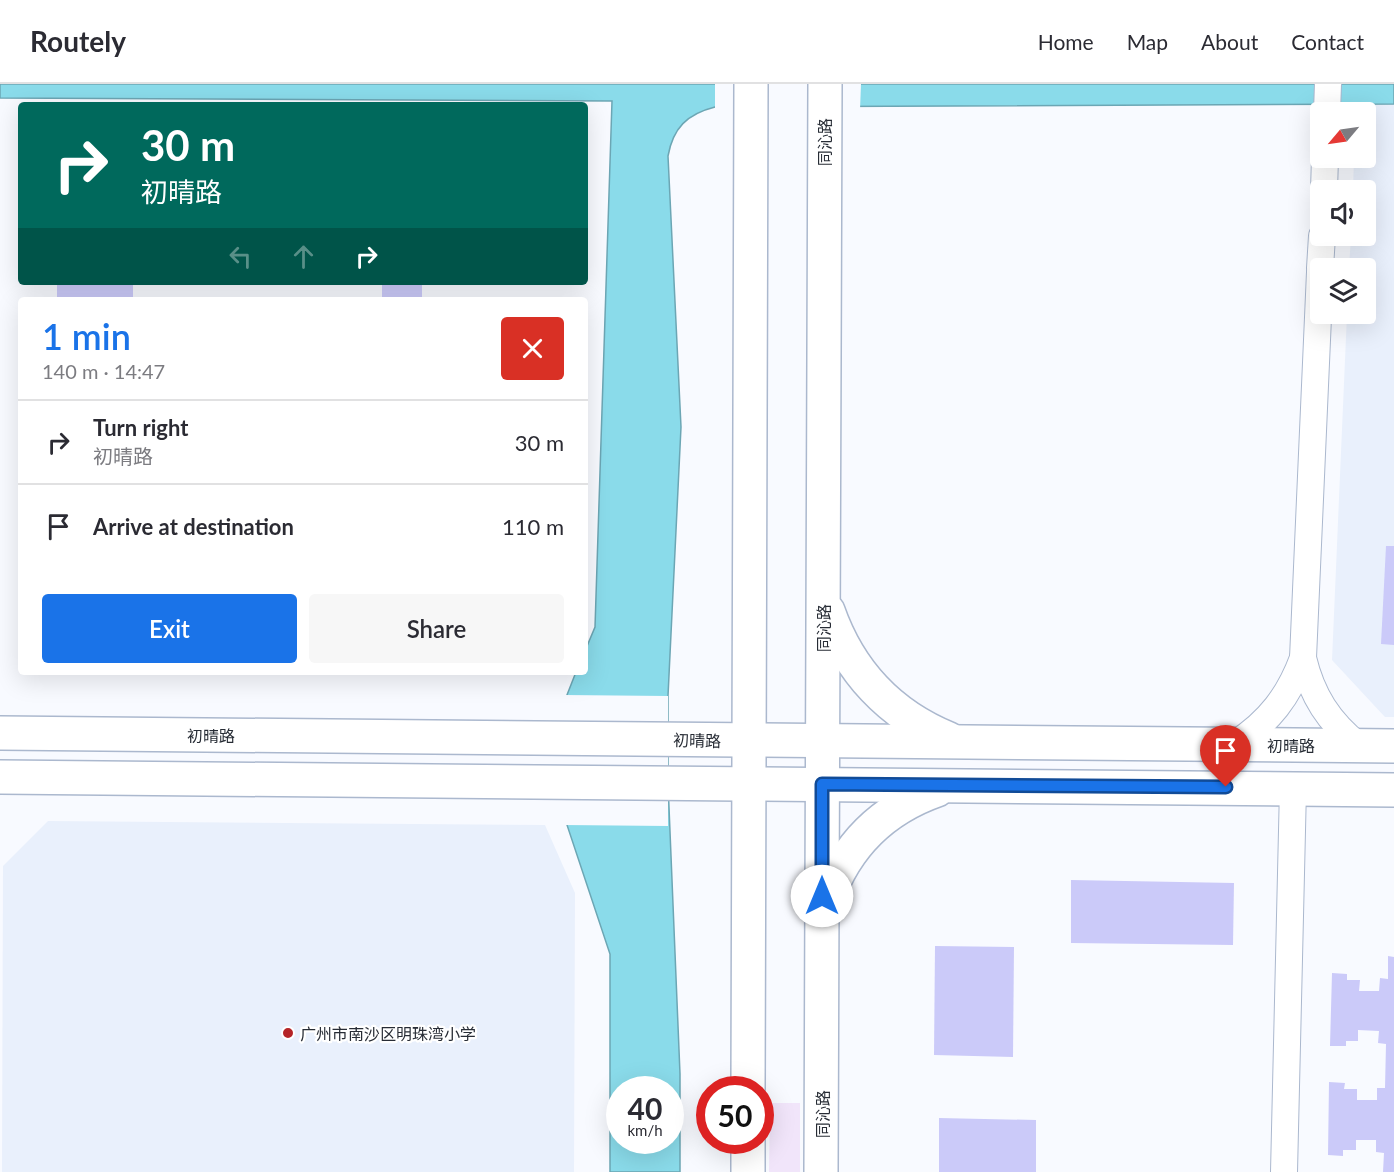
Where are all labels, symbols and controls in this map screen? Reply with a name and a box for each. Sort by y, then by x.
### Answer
text: Routely [30,24,126,58]
text: Home [1038,29,1094,54]
text: Map [1127,29,1168,54]
text: About [1201,29,1258,54]
text: Contact [1291,29,1364,54]
north arrow [1310,102,1376,168]
map controls [1310,102,1376,324]
street label: 同沁路 [815,118,834,166]
text: 30 m [141,120,235,170]
icon: right [42,126,120,204]
text: 初晴路 [141,175,222,208]
button: sound [1310,180,1376,246]
icon: left [224,240,257,273]
icon: ahead [287,240,320,273]
icon: right [350,240,383,273]
button: layers [1310,258,1376,324]
text: 1 min [42,314,131,358]
button: close [501,317,564,380]
text: 140 m · 14:47 [42,359,165,383]
text: Turn right [93,414,188,441]
icon: right [42,426,75,459]
text: 30 m [515,429,564,456]
text: 初晴路 [93,444,153,468]
icon: arrive [42,510,75,543]
text: Arrive at destination [93,513,294,540]
text: 110 m [502,513,564,540]
button: Exit [42,594,297,663]
button: Share [309,594,564,663]
street label: 同沁路 [814,604,833,652]
pin [1200,725,1251,787]
street label: 初晴路 [187,726,235,745]
street label: 初晴路 [673,730,721,750]
icon: arrive [1209,734,1242,767]
street label: 初晴路 [1267,736,1315,755]
position arrow [790,864,854,928]
place label: 广州市南沙区明珠湾小学 [300,1024,476,1043]
marker: 广州市南沙区明珠湾小学 [281,1026,295,1040]
speed limit sign: 50 [696,1076,774,1154]
text: 40 [628,1090,662,1126]
street label: 同沁路 [813,1090,832,1138]
text: km/h [627,1121,663,1139]

